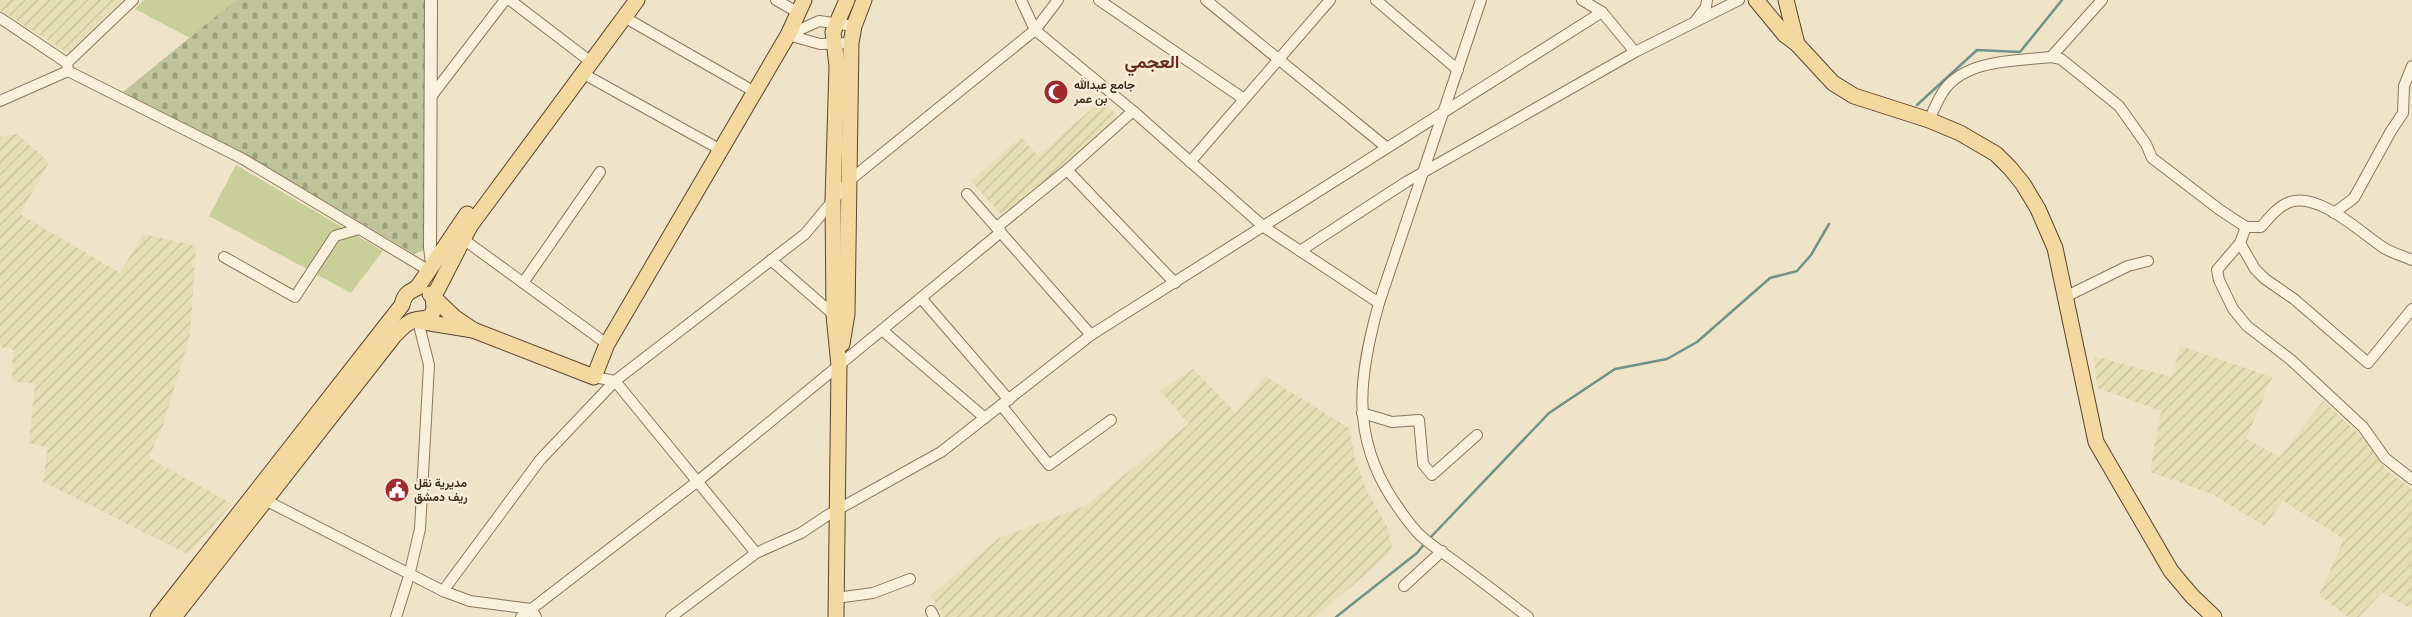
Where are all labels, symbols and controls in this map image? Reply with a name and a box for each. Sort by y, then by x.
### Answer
district label: العجمي [1124,51,1180,77]
place label: جامع عبدالله بن عمر [1073,78,1135,107]
mosque icon: جامع عبدالله بن عمر [1043,79,1069,105]
place label: مديرية نقل ريف دمشق [414,476,468,505]
public building icon: مديرية نقل ريف دمشق [384,477,410,503]

